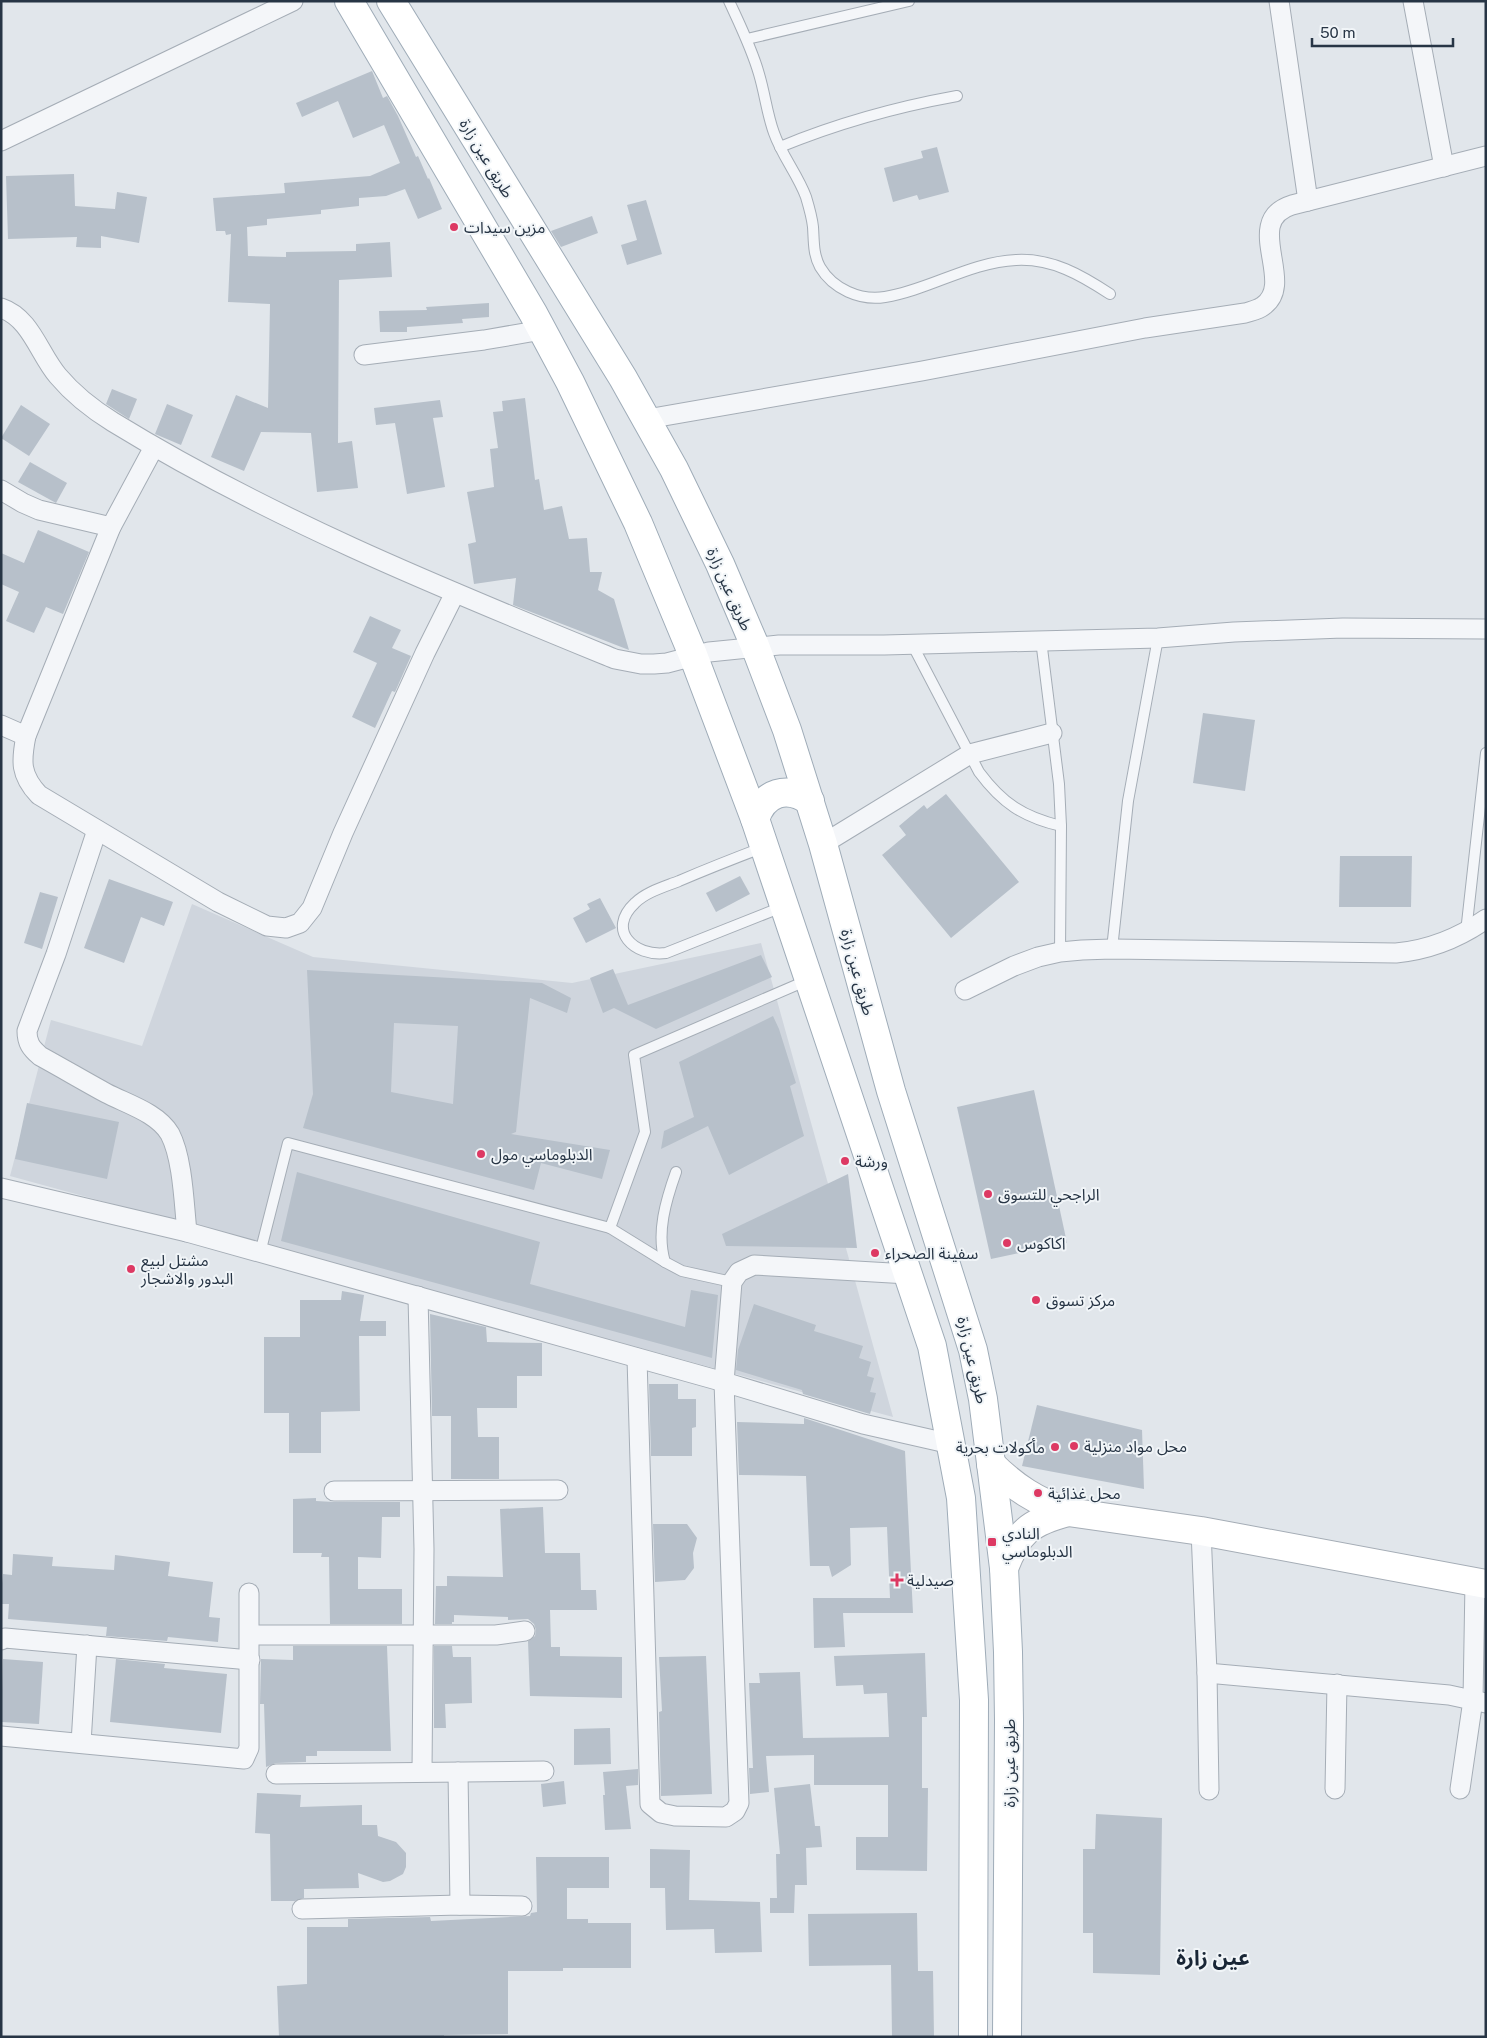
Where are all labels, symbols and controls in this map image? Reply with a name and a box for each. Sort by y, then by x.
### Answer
scale bar [1312,15,1453,47]
text: 50 m [1320,24,1355,41]
street label: طريق عين زارة [455,115,518,202]
place label: مزين سيدات [464,218,545,237]
marker: مزين سيدات [448,221,460,233]
street label: طريق عين زارة [702,545,756,634]
street label: طريق عين زارة [836,927,878,1018]
place label: الدبلوماسي مول [491,1145,592,1167]
marker: الدبلوماسي مول [475,1148,487,1160]
place label: ورشة [855,1152,888,1171]
marker: ورشة [839,1155,851,1167]
place label: الراجحي للتسوق [998,1185,1099,1207]
marker: الراجحي للتسوق [982,1188,994,1200]
place label: اكاكوس [1017,1234,1066,1253]
marker: اكاكوس [1001,1237,1013,1249]
place label: سفينة الصحراء [885,1244,978,1263]
marker: سفينة الصحراء [869,1247,881,1259]
place label: مشتل لبيع البدور والاشجار [140,1251,233,1288]
marker: مشتل لبيع البدور والاشجار [125,1263,137,1275]
place label: مركز تسوق [1046,1291,1115,1310]
marker: مركز تسوق [1030,1294,1042,1306]
street label: طريق عين زارة [952,1315,992,1406]
place label: محل مواد منزلية [1084,1437,1187,1456]
place label: مأكولات بحرية [956,1438,1045,1457]
marker: محل مواد منزلية [1068,1440,1080,1452]
marker: مأكولات بحرية [1049,1441,1061,1453]
place label: محل غذائية [1048,1484,1121,1503]
marker: محل غذائية [1032,1487,1044,1499]
place label: النادي الدبلوماسي [1002,1524,1073,1564]
marker: النادي الدبلوماسي [986,1536,998,1548]
place label: صيدلية [907,1571,954,1590]
marker: صيدلية [891,1574,903,1586]
street label: طريق عين زارة [1000,1718,1020,1807]
district label: عين زارة [1176,1945,1250,1970]

